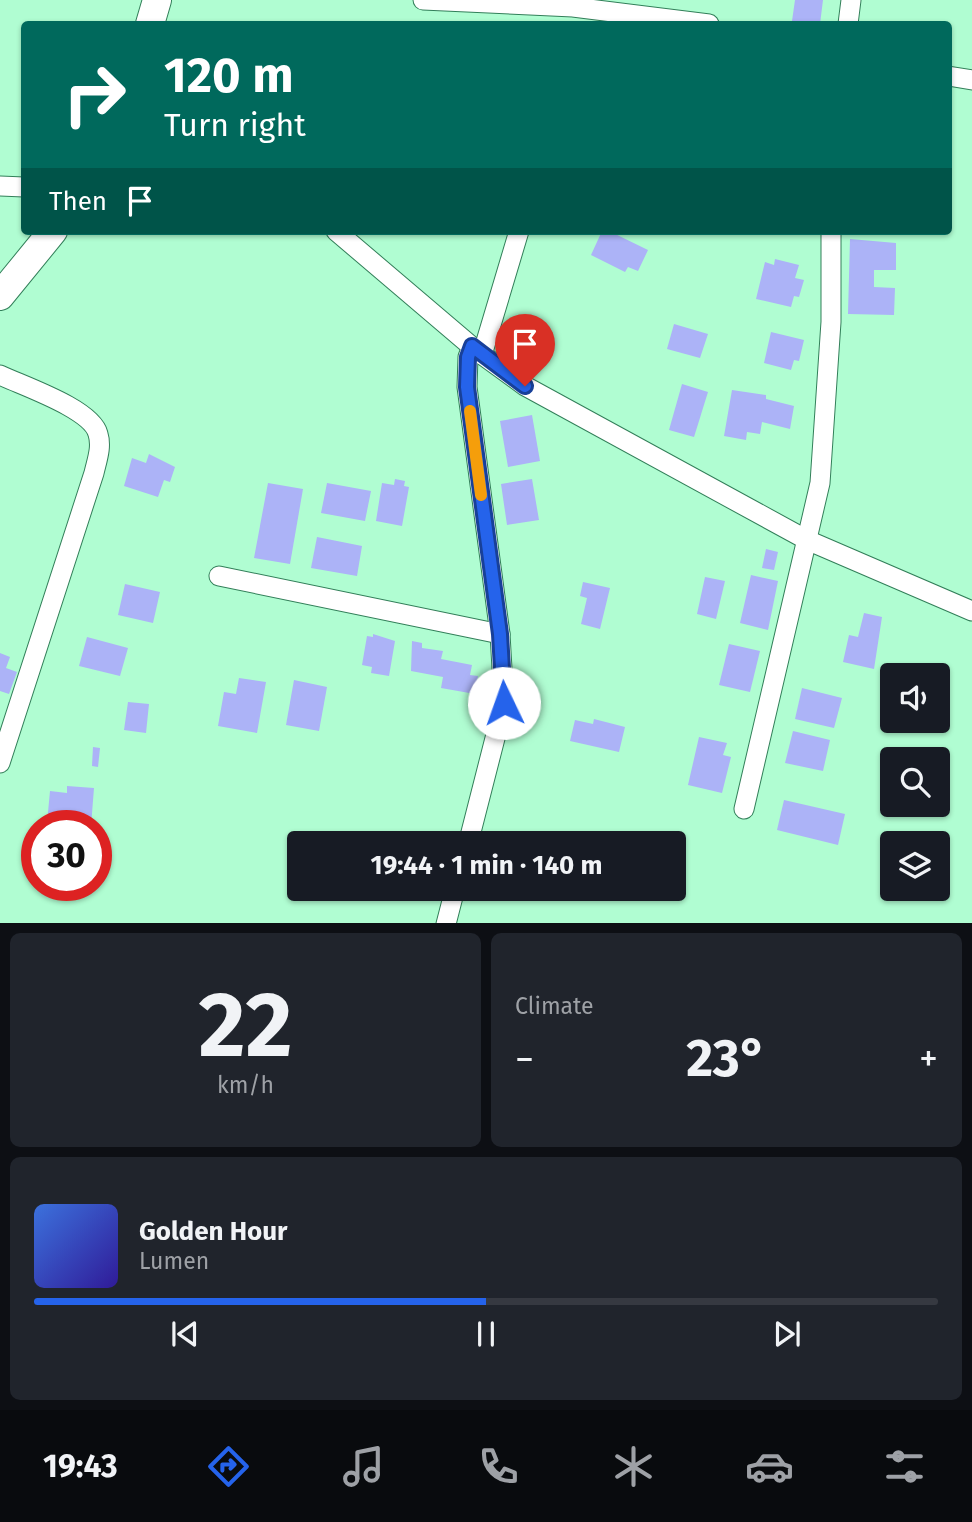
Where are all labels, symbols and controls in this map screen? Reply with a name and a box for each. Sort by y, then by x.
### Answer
text: 120 m [164,46,294,105]
icon: right [49,49,140,140]
text: Turn right [164,106,306,144]
icon: arrive [121,182,159,220]
text: Then [49,186,107,217]
pin [495,314,555,386]
icon: arrive [506,325,544,363]
map controls [880,663,950,901]
button: sound [880,663,950,733]
position arrow [467,666,541,740]
button: search [880,747,950,817]
speed limit sign: 30 [21,810,112,901]
button: layers [880,831,950,901]
text: 19:44 · 1 min · 140 m [371,850,602,881]
text: 22 [198,971,293,1080]
text: Climate [515,992,594,1020]
text: 23° [686,1027,767,1090]
text: − [515,1036,534,1082]
text: + [919,1036,938,1082]
text: km/h [217,1071,274,1099]
text: Golden Hour [139,1216,287,1247]
text: Lumen [139,1247,209,1275]
icon: previous [166,1315,204,1353]
icon: pause [467,1315,505,1353]
icon: next [768,1315,806,1353]
icon: directions [204,1442,253,1491]
icon: music [339,1442,388,1491]
icon: phone [474,1442,523,1491]
icon: climate [609,1442,658,1491]
icon: car [745,1442,794,1491]
icon: filters [880,1442,929,1491]
text: 19:43 [43,1447,118,1485]

